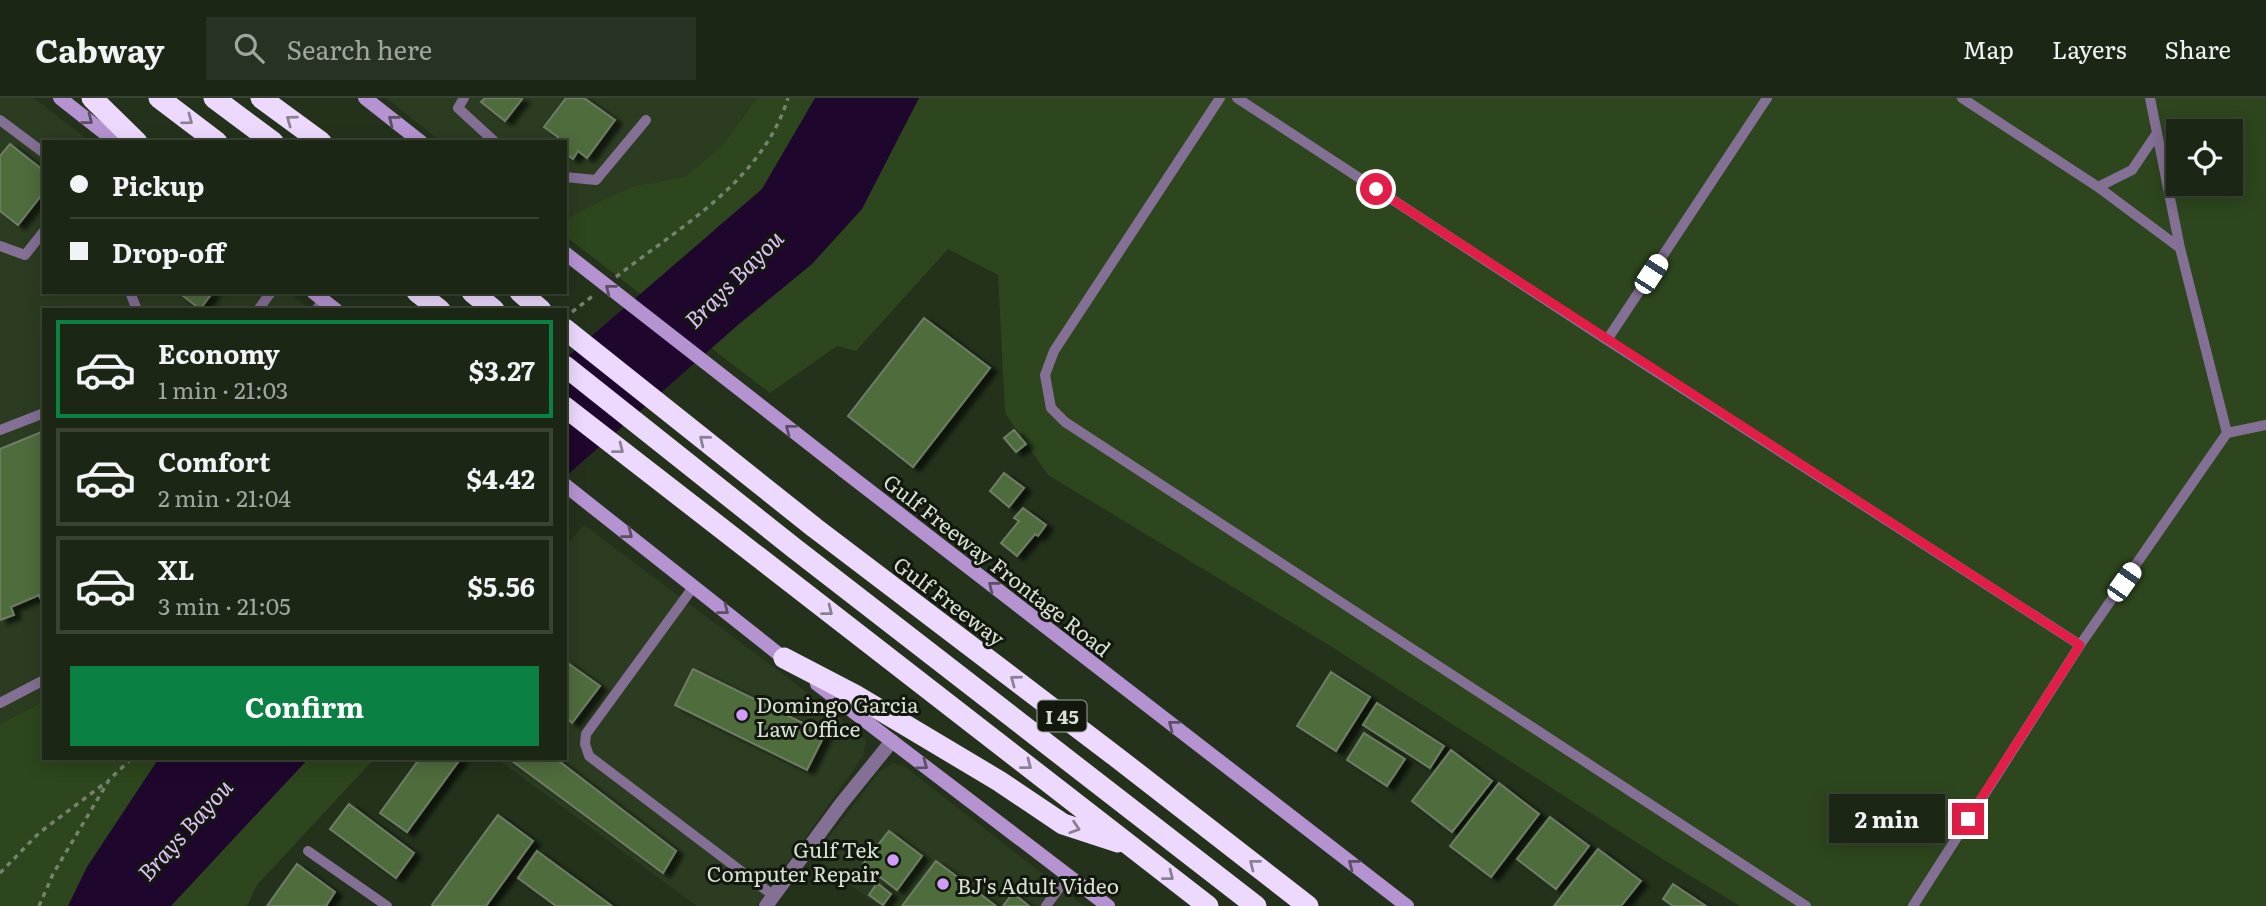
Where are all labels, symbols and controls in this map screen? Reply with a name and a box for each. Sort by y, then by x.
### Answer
search box [206,17,696,80]
text: Cabway [35,24,164,73]
icon: search [230,29,268,67]
text: Search here [286,29,432,68]
text: Map [1963,31,2014,66]
text: Layers [2052,31,2126,66]
text: Share [2164,31,2231,66]
one-way arrow [80,111,92,124]
one-way arrow [181,112,193,124]
one-way arrow [388,115,401,128]
one-way arrow [286,116,299,128]
map controls [2166,119,2243,196]
button: locate [2166,119,2243,196]
text: Pickup [112,165,204,204]
route start [1360,173,1392,205]
water label: Brays Bayou [676,221,790,335]
text: Drop-off [112,232,225,271]
car [1631,251,1672,297]
one-way arrow [606,284,618,297]
text: Economy [158,333,280,372]
icon: car [74,338,137,401]
text: $3.27 [469,350,535,389]
text: 1 min · 21:03 [158,372,288,406]
one-way arrow [785,424,797,437]
one-way arrow [700,435,712,448]
one-way arrow [611,440,624,453]
text: Comfort [158,441,270,480]
icon: car [74,446,137,509]
text: $4.42 [466,458,535,497]
street label: Gulf Freeway Frontage Road [879,468,1117,660]
text: 2 min · 21:04 [158,480,291,514]
one-way arrow [620,525,632,538]
text: XL [158,549,195,588]
street label: Gulf Freeway [890,550,1010,650]
icon: car [74,554,137,617]
car [2104,559,2145,605]
text: $5.56 [468,566,535,605]
one-way arrow [988,581,1000,594]
text: 3 min · 21:05 [158,588,291,622]
one-way arrow [717,602,729,615]
one-way arrow [820,602,833,615]
button: Confirm [70,666,539,746]
one-way arrow [1011,676,1023,689]
place label: Domingo Garcia Law Office [756,688,919,743]
road number: I 45 [1038,701,1086,732]
marker: Domingo Garcia Law Office [734,707,750,723]
one-way arrow [1168,721,1180,734]
one-way arrow [916,756,928,769]
one-way arrow [1019,757,1032,770]
water label: Brays Bayou [129,770,240,888]
callout: 2 min [1828,794,1944,844]
text: 2 min [1855,801,1919,835]
route end [1952,803,1984,835]
one-way arrow [1068,820,1080,835]
place label: Gulf Tek Computer Repair [707,833,879,888]
marker: Gulf Tek Computer Repair [885,852,901,868]
one-way arrow [1249,860,1262,872]
one-way arrow [1348,860,1360,873]
one-way arrow [1161,868,1174,881]
place label: BJ's Adult Video [957,869,1119,900]
marker: BJ's Adult Video [935,876,951,892]

